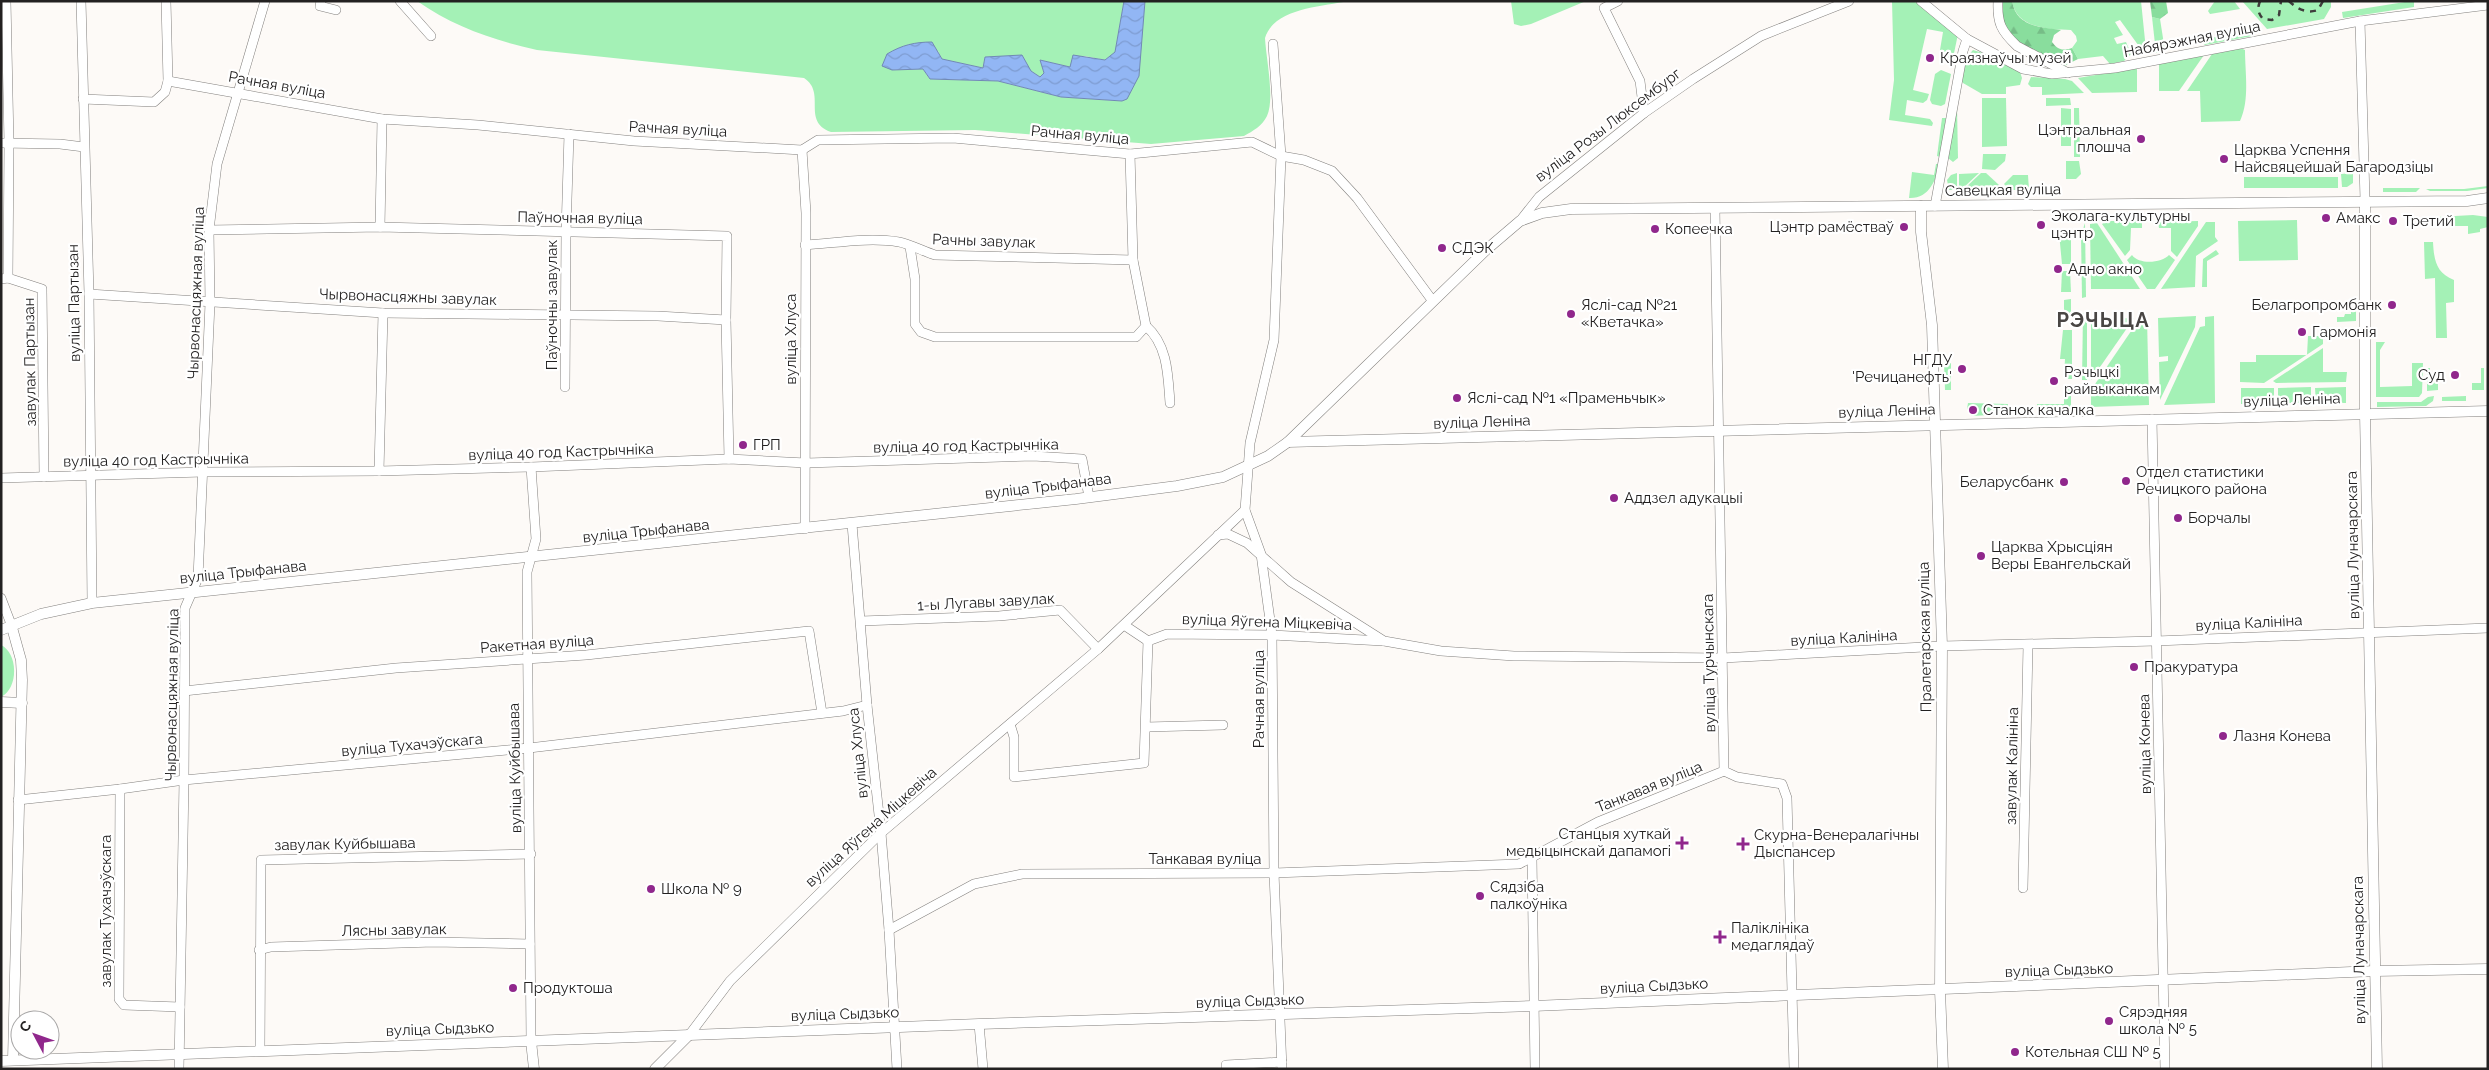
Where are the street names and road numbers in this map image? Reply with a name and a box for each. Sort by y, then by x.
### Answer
street label: Набярэжная вуліца [2122,17,2262,61]
street label: вуліца Розы Люксембург [1532,64,1684,186]
street label: Рачная вуліца [227,68,327,102]
street label: Рачная вуліца [628,117,728,141]
street label: Рачная вуліца [1030,122,1130,148]
street label: Савецкая вуліца [1945,180,2061,200]
street label: Чырвонасцяжная вуліца [184,206,208,380]
street label: Паўночная вуліца [517,208,643,228]
street label: Рачны завулак [932,230,1036,252]
street label: Паўночны завулак [543,239,561,370]
street label: вуліца Партызан [64,244,84,362]
street label: Чырвонасцяжны завулак [319,285,497,309]
street label: вуліца Хлуса [782,294,800,384]
street label: завулак Партызан [20,297,40,427]
street label: вуліца Леніна [2243,389,2341,411]
street label: вуліца Леніна [1838,400,1936,422]
street label: вуліца Леніна [1433,411,1531,433]
street label: вуліца 40 год Кастрычніка [873,435,1059,457]
street label: вуліца 40 год Кастрычніка [468,440,654,464]
street label: вуліца 40 год Кастрычніка [63,449,249,471]
street label: вуліца Трыфанава [984,469,1112,503]
street label: вуліца Луначарскага [2343,471,2363,619]
street label: вуліца Трыфанава [582,515,710,547]
street label: вуліца Трыфанава [179,556,307,588]
street label: Пралетарская вуліца [1915,562,1935,712]
street label: 1-ы Лугавы завулак [917,589,1055,615]
street label: вуліца Турчынскага [1699,594,1719,732]
street label: Чырвонасцяжная вуліца [161,608,183,782]
street label: вуліца Яўгена Міцкевіча [1181,610,1353,634]
street label: вуліца Калініна [2195,611,2303,635]
street label: вуліца Калініна [1790,626,1898,650]
street label: Ракетная вуліца [479,631,595,657]
street label: Рачная вуліца [1250,650,1268,748]
street label: вуліца Конева [2135,694,2155,794]
street label: вуліца Куйбышава [505,703,525,833]
street label: вуліца Хлуса [844,707,872,799]
street label: завулак Калініна [2002,707,2022,825]
street label: вуліца Тухачэўскага [340,730,484,760]
street label: Танкавая вуліца [1593,757,1705,817]
street label: вуліца Яўгена Міцкевіча [802,763,940,891]
street label: завулак Куйбышава [274,834,416,854]
street label: завулак Тухачэўскага [97,835,115,987]
street label: Танкавая вуліца [1148,850,1262,868]
street label: вуліца Луначарскага [2349,876,2369,1024]
street label: Лясны завулак [341,920,447,940]
street label: вуліца Сыдзько [2005,959,2114,981]
street label: вуліца Сыдзько [1599,974,1709,998]
street label: вуліца Сыдзько [1196,990,1305,1012]
street label: вуліца Сыдзько [791,1003,900,1025]
street label: вуліца Сыдзько [386,1018,495,1040]

